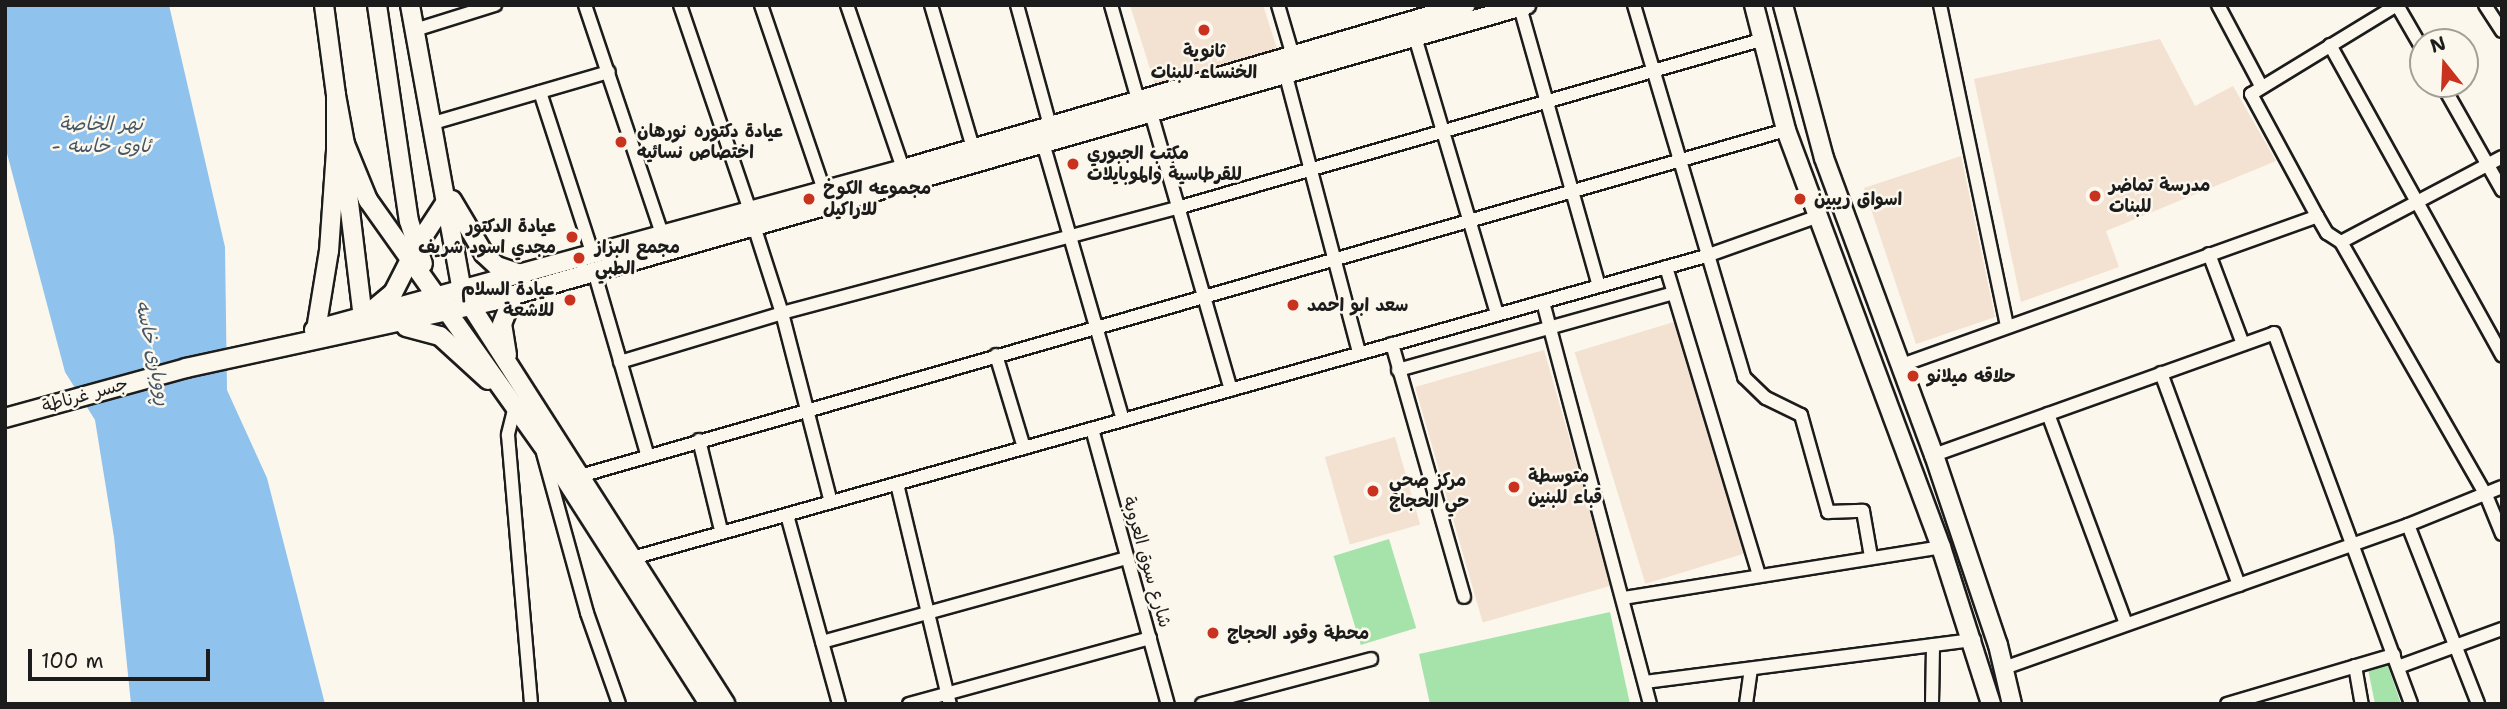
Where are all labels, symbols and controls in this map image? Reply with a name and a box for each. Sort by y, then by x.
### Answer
marker: ثانوية الخنساء للبنات [1196,22,1212,38]
north arrow [2409,28,2479,98]
text: N [2427,30,2449,59]
place label: ثانوية الخنساء للبنات [1151,41,1257,84]
water label: نهر الخاصة - ئاوی خاسە [52,113,150,157]
place label: عيادة دكتوره نورهان اختصاص نسائيه [637,121,783,164]
marker: عيادة دكتوره نورهان اختصاص نسائيه [611,132,631,152]
place label: مكتب الجبوري للقرطاسية والموبايلات [1087,143,1242,186]
marker: مكتب الجبوري للقرطاسية والموبايلات [1065,156,1081,172]
place label: مدرسة تماضر للبنات [2109,175,2211,218]
place label: مجموعه الكوخ للاراكيل [823,178,931,220]
place label: اسواق ريبين [1814,188,1902,210]
marker: مدرسة تماضر للبنات [2087,188,2103,204]
marker: مجموعه الكوخ للاراكيل [801,191,817,207]
marker: اسواق ريبين [1792,191,1808,207]
place label: عيادة الدكتور مجدي اسود شريف [418,216,556,258]
marker: عيادة الدكتور مجدي اسود شريف [562,227,582,247]
place label: مجمع البزاز الطبي [595,237,680,280]
marker: مجمع البزاز الطبي [569,248,589,268]
place label: عيادة السلام للاشعة [461,279,554,322]
marker: عيادة السلام للاشعة [560,290,580,310]
place label: سعد ابو احمد [1307,294,1408,316]
marker: سعد ابو احمد [1285,297,1301,313]
water label: ڕووباری خاسە [131,298,175,408]
place label: حلاقه ميلانو [1927,365,2016,387]
marker: حلاقه ميلانو [1905,368,1921,384]
street label: جسر غرناطة [40,372,130,418]
place label: متوسطة قباء للبنين [1528,466,1602,508]
place label: مركز صحي حي الحجاج [1389,470,1469,512]
marker: متوسطة قباء للبنين [1506,479,1522,495]
marker: مركز صحي حي الحجاج [1363,481,1383,501]
street label: شارع سوق العروبة [1118,494,1176,630]
place label: محطة وقود الحجاج [1227,622,1369,644]
marker: محطة وقود الحجاج [1205,625,1221,641]
scale bar [32,636,214,680]
text: 100 m [41,647,104,675]

